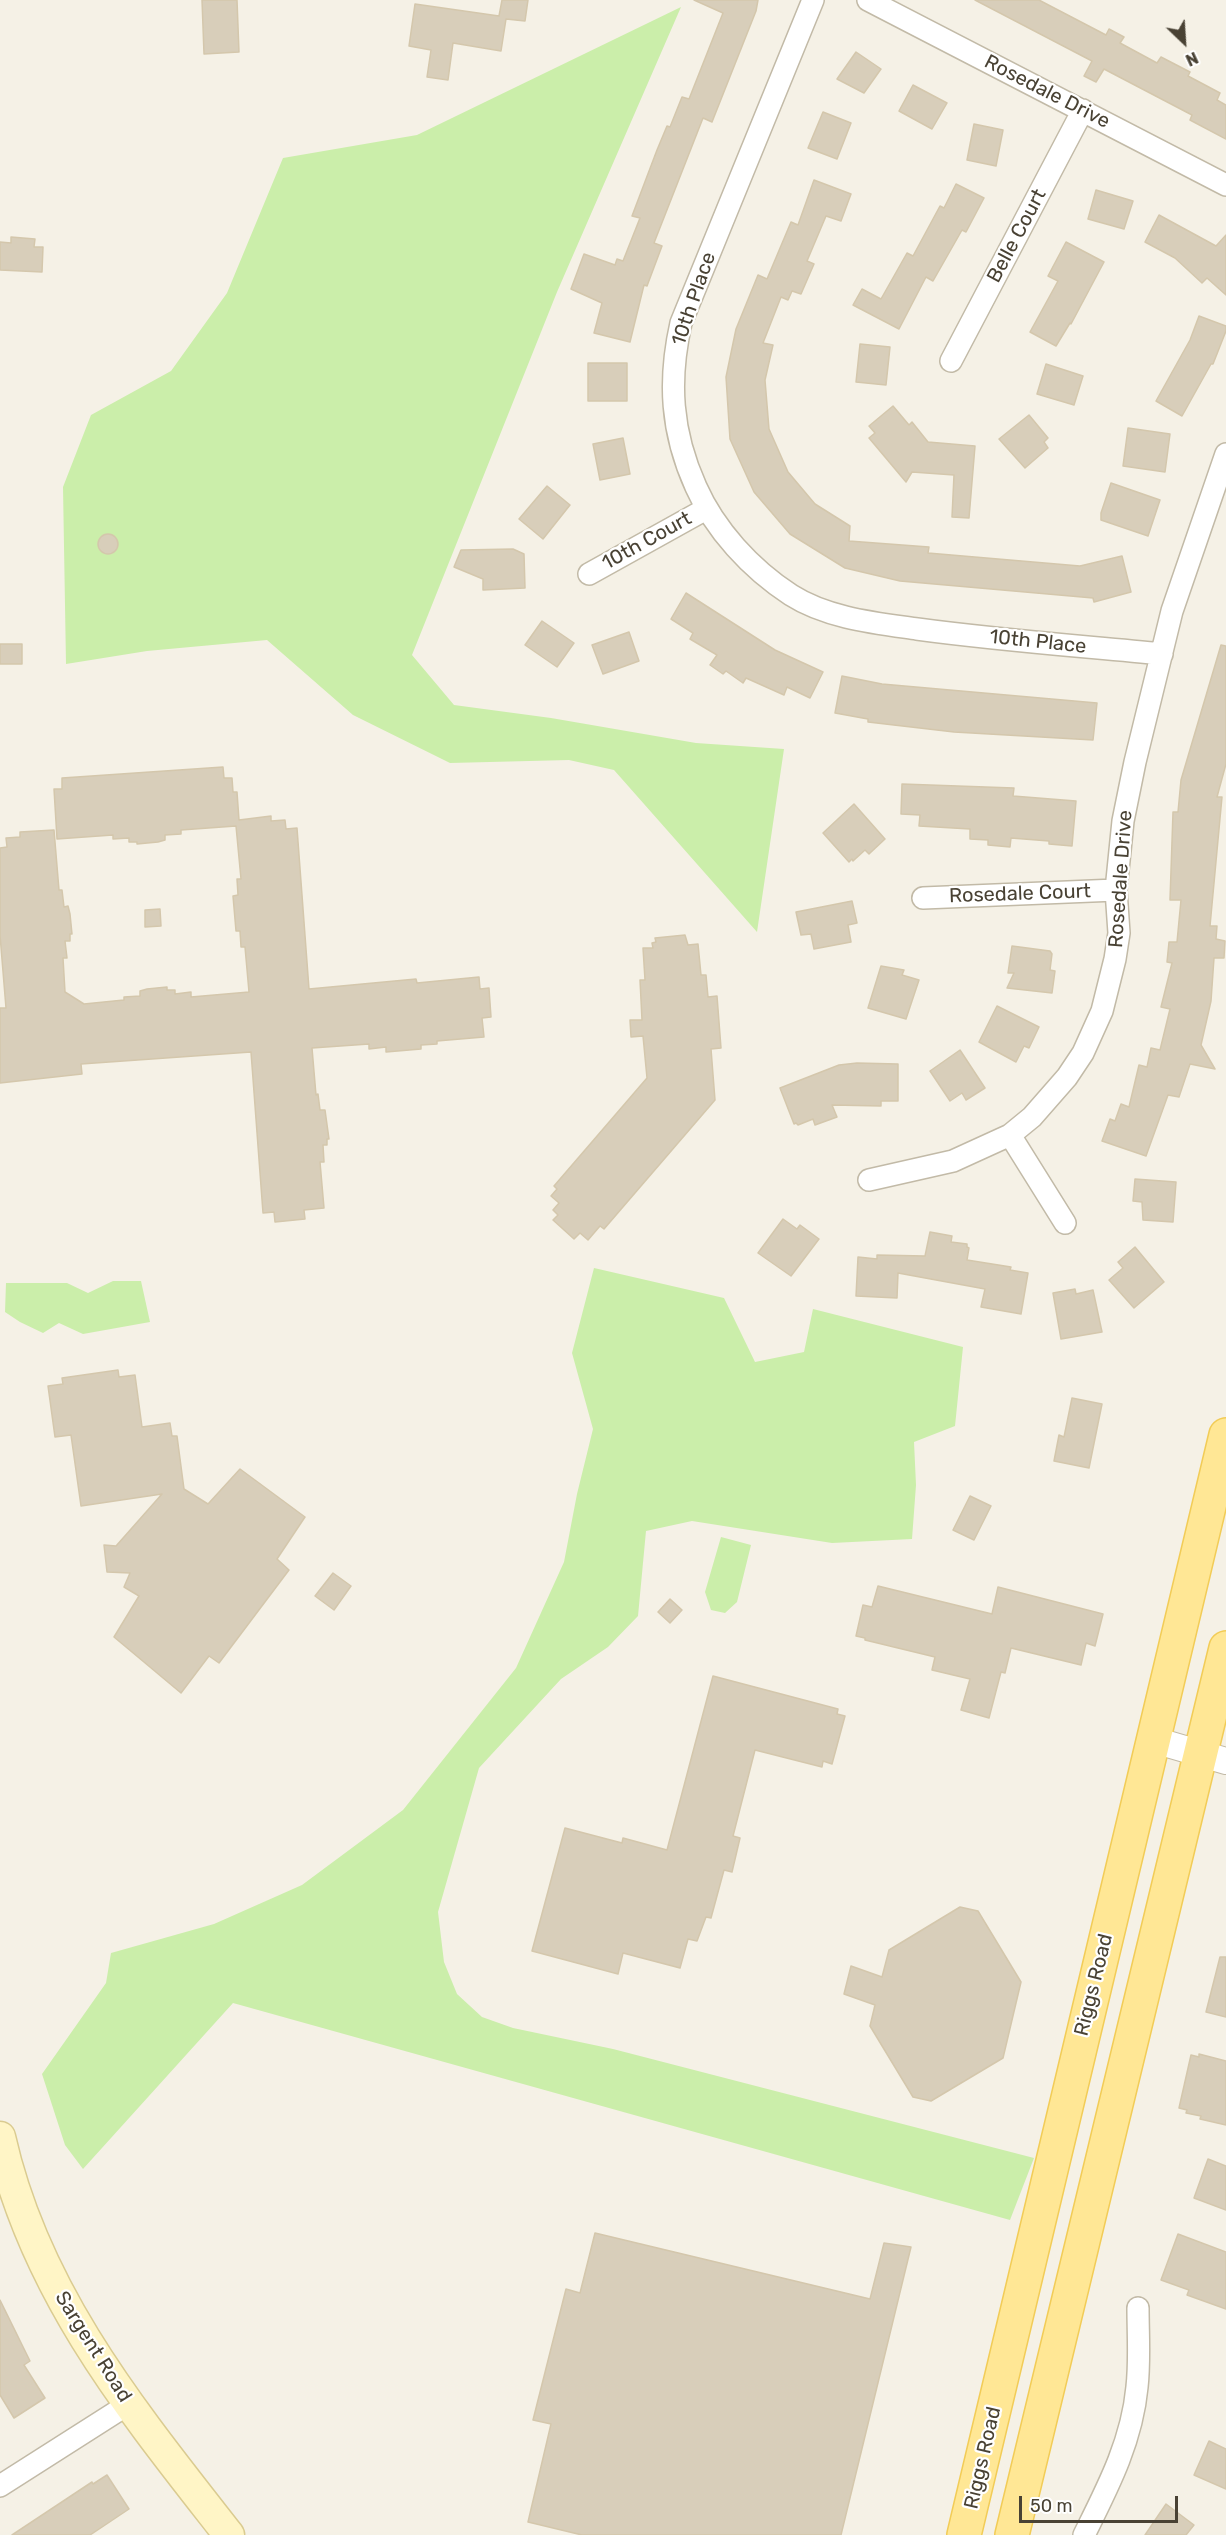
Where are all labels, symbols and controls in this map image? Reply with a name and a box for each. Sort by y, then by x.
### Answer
north arrow [1154,12,1214,72]
text: N [1183,48,1201,70]
street label: Rosedale Drive [980,50,1114,134]
street label: Belle Court [982,185,1052,287]
street label: 10th Place [667,249,721,349]
street label: 10th Court [598,507,696,575]
street label: 10th Place [988,625,1088,659]
street label: Rosedale Drive [1104,809,1138,949]
street label: Rosedale Court [949,880,1091,908]
street label: Riggs Road [1070,1931,1118,2039]
street label: Sargent Road [49,2287,137,2407]
street label: Riggs Road [960,2404,1006,2512]
scale bar [1022,2484,1181,2522]
text: 50 m [1030,2495,1073,2517]

